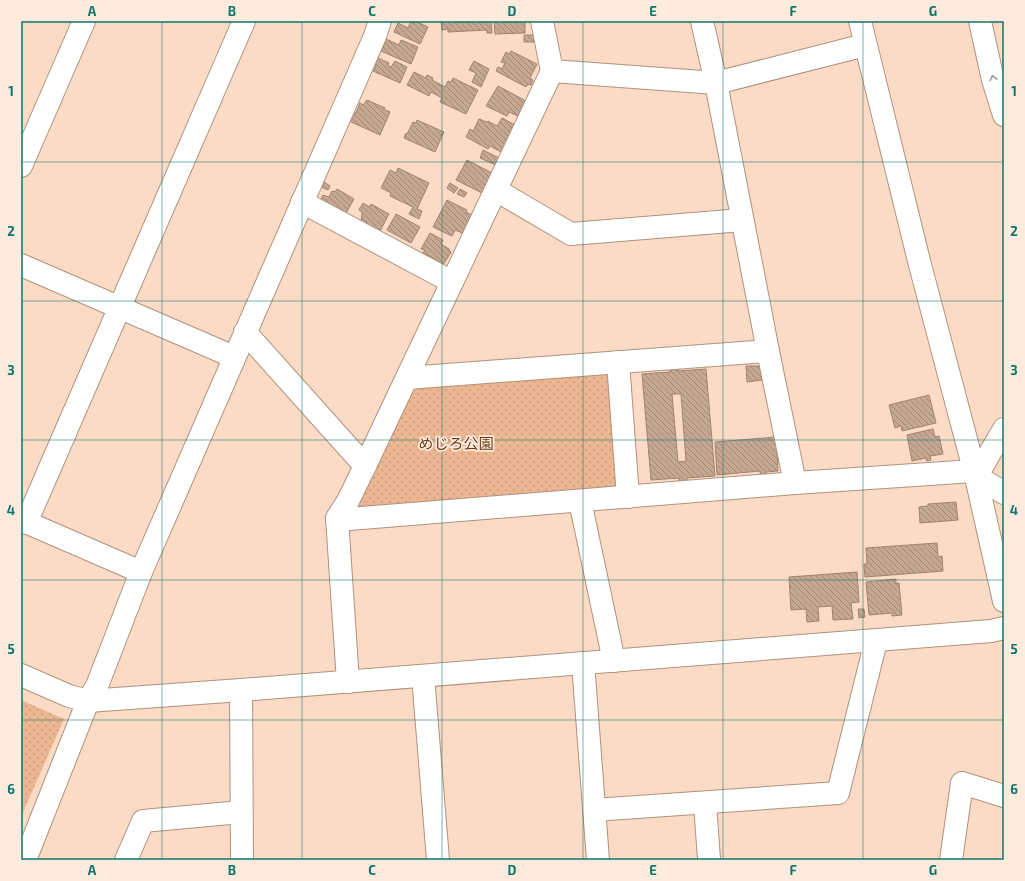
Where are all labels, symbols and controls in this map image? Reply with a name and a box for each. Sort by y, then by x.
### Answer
text: A [88,3,97,19]
text: B [228,3,236,19]
text: C [368,3,376,19]
text: D [508,3,517,19]
text: E [649,3,657,19]
text: F [789,3,797,19]
text: G [929,3,937,19]
one-way arrow [989,74,997,81]
text: 1 [8,83,14,99]
text: 1 [1011,83,1017,99]
text: 2 [7,223,15,239]
text: 2 [1010,223,1018,239]
text: 3 [7,362,15,378]
text: 3 [1010,362,1018,378]
park label: めじろ公園 [418,434,494,452]
text: 4 [7,502,15,518]
text: 4 [1010,502,1018,518]
text: 5 [7,641,15,657]
text: 5 [1010,641,1018,657]
text: 6 [7,781,15,797]
text: 6 [1010,781,1018,797]
text: A [88,862,97,878]
text: B [228,862,236,878]
text: C [368,862,376,878]
text: D [508,862,517,878]
text: E [649,862,657,878]
text: F [789,862,797,878]
text: G [929,862,937,878]

